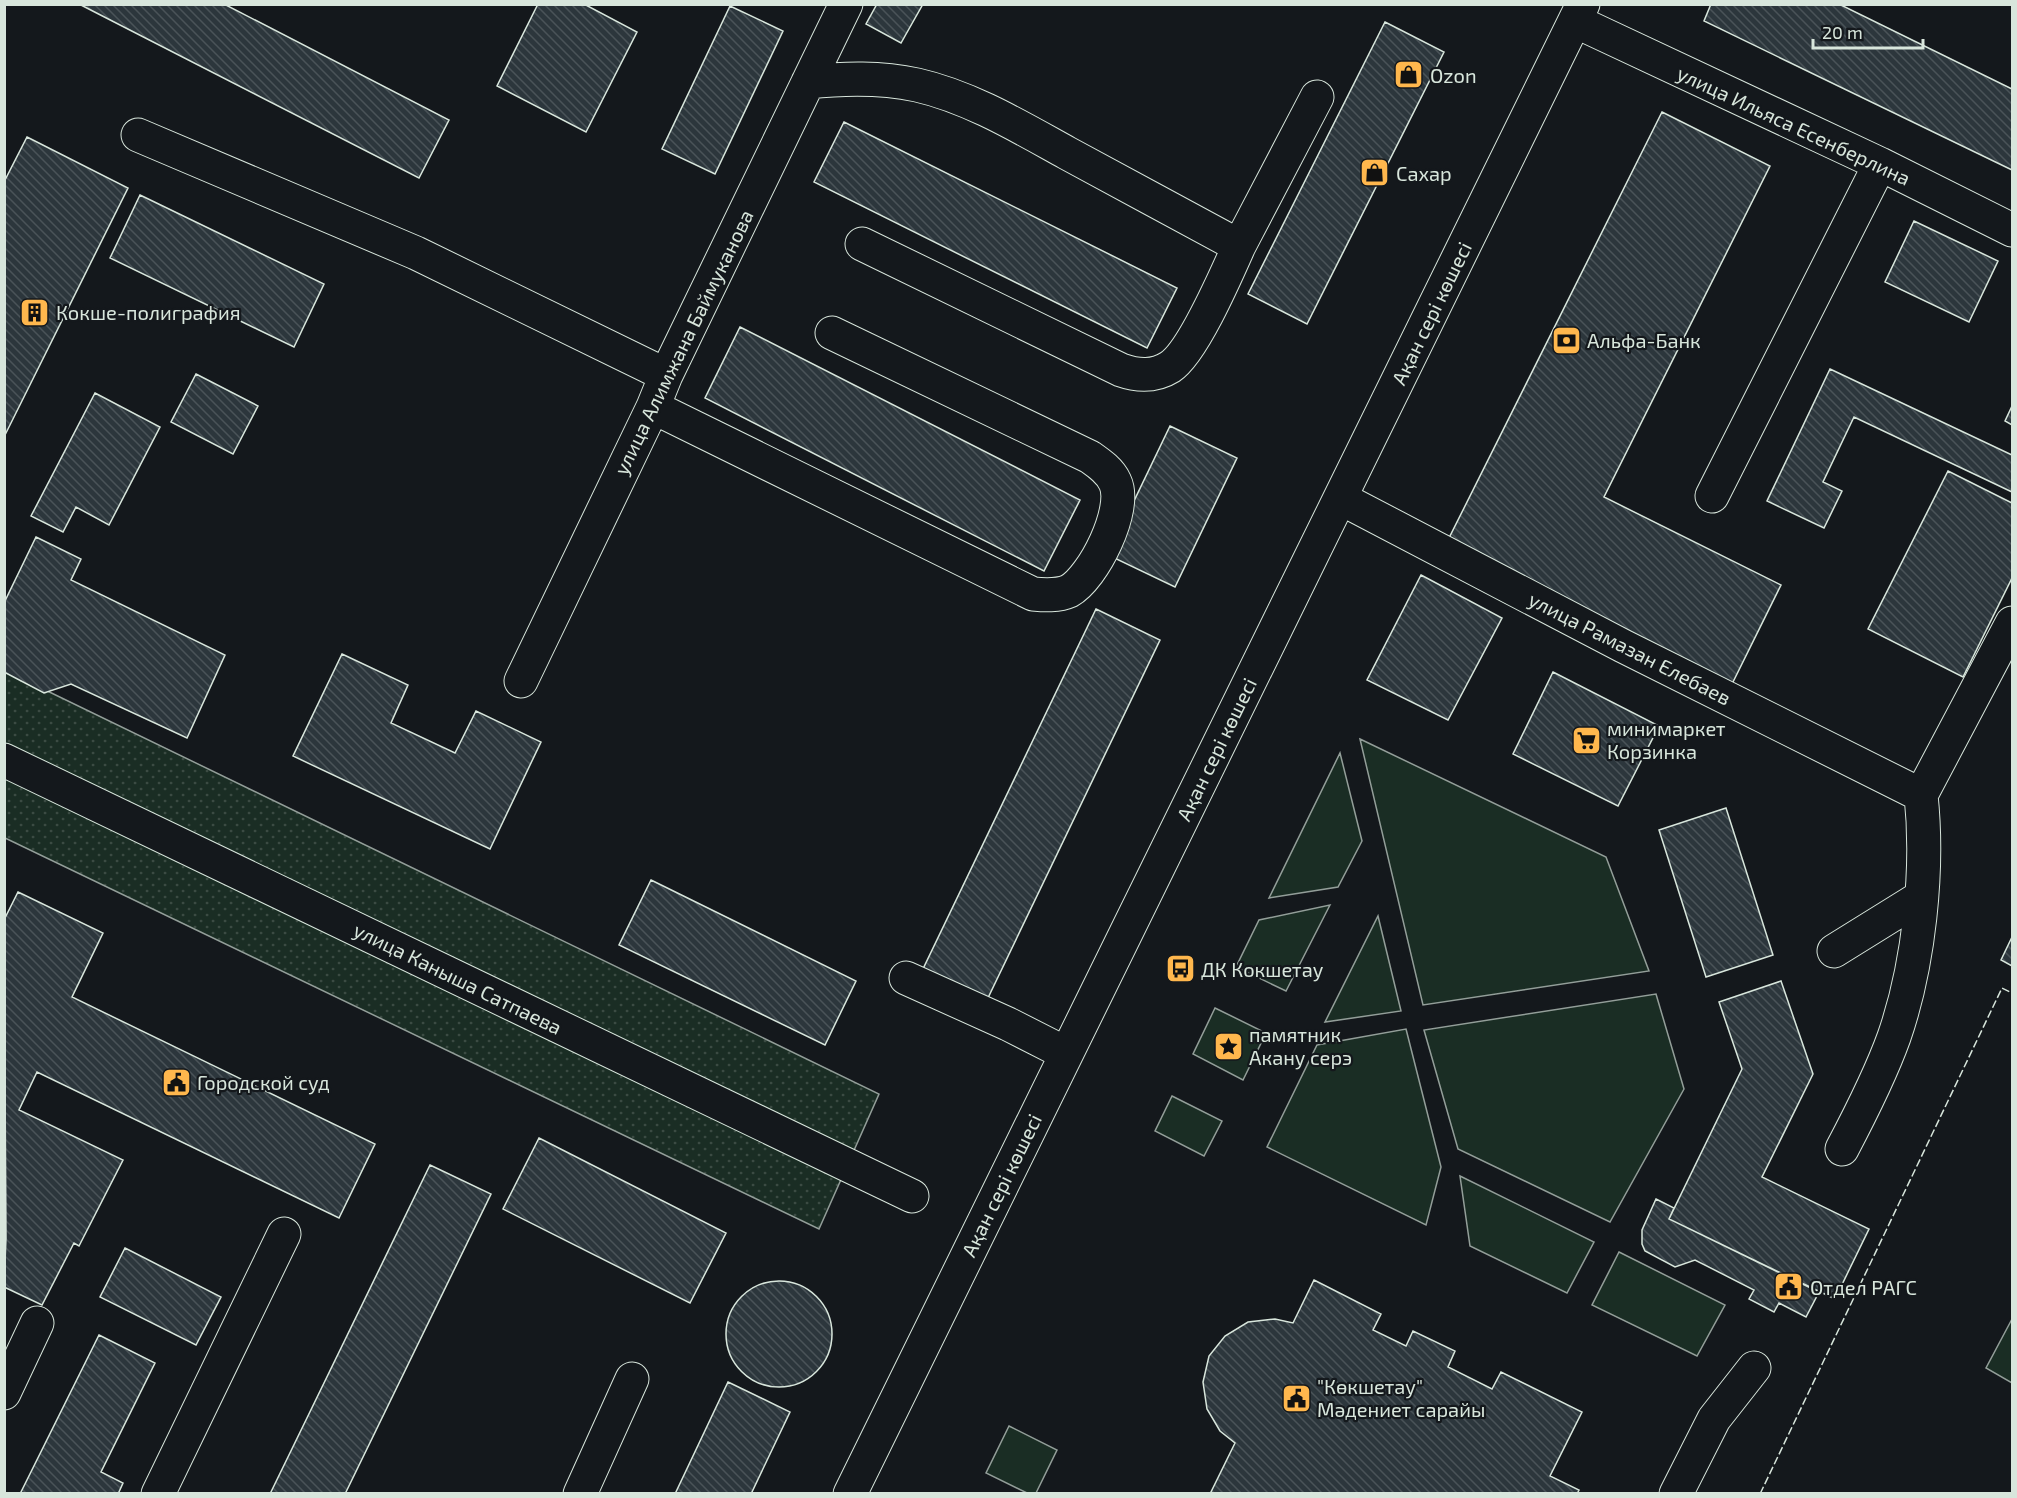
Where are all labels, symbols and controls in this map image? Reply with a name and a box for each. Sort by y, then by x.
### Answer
scale bar [1813,12,1922,50]
text: 20 m [1822,21,1863,43]
shop icon: Ozon [1393,59,1425,91]
street label: улица Ильяса Есенберлина [1673,60,1914,191]
place label: Ozon [1430,63,1477,87]
shop icon: Сахар [1359,157,1391,189]
place label: Сахар [1396,161,1452,185]
street label: улица Алимжана Баймуканова [608,206,759,479]
street label: Ақан сері көшесі [1386,238,1476,388]
building icon: Кокше-полиграфия [19,296,51,328]
place label: Кокше-полиграфия [56,300,241,324]
bank icon: Альфа-Банк [1550,324,1582,356]
place label: Альфа-Банк [1587,328,1701,352]
street label: улица Рамазан Елебаев [1524,586,1735,710]
street label: Ақан сері көшесі [1171,674,1261,824]
place label: минимаркет Корзинка [1607,716,1726,763]
supermarket icon: минимаркет Корзинка [1570,724,1602,756]
street label: улица Каныша Сатпаева [350,917,566,1040]
bus stop icon: ДК Кокшетау [1164,953,1196,985]
place label: ДК Кокшетау [1201,957,1324,982]
place label: памятник Акану серэ [1249,1022,1352,1070]
place icon: памятник Акану серэ [1212,1030,1244,1062]
public building icon: Городской суд [160,1066,192,1098]
place label: Городской суд [197,1070,330,1095]
street label: Ақан сері көшесі [956,1110,1046,1260]
public building icon: Отдел РАГС [1773,1271,1805,1303]
place label: Отдел РАГС [1810,1275,1917,1299]
place label: "Көкшетау" Мәдениет сарайы [1317,1374,1485,1421]
public building icon: "Көкшетау" Мәдениет сарайы [1280,1382,1312,1414]

